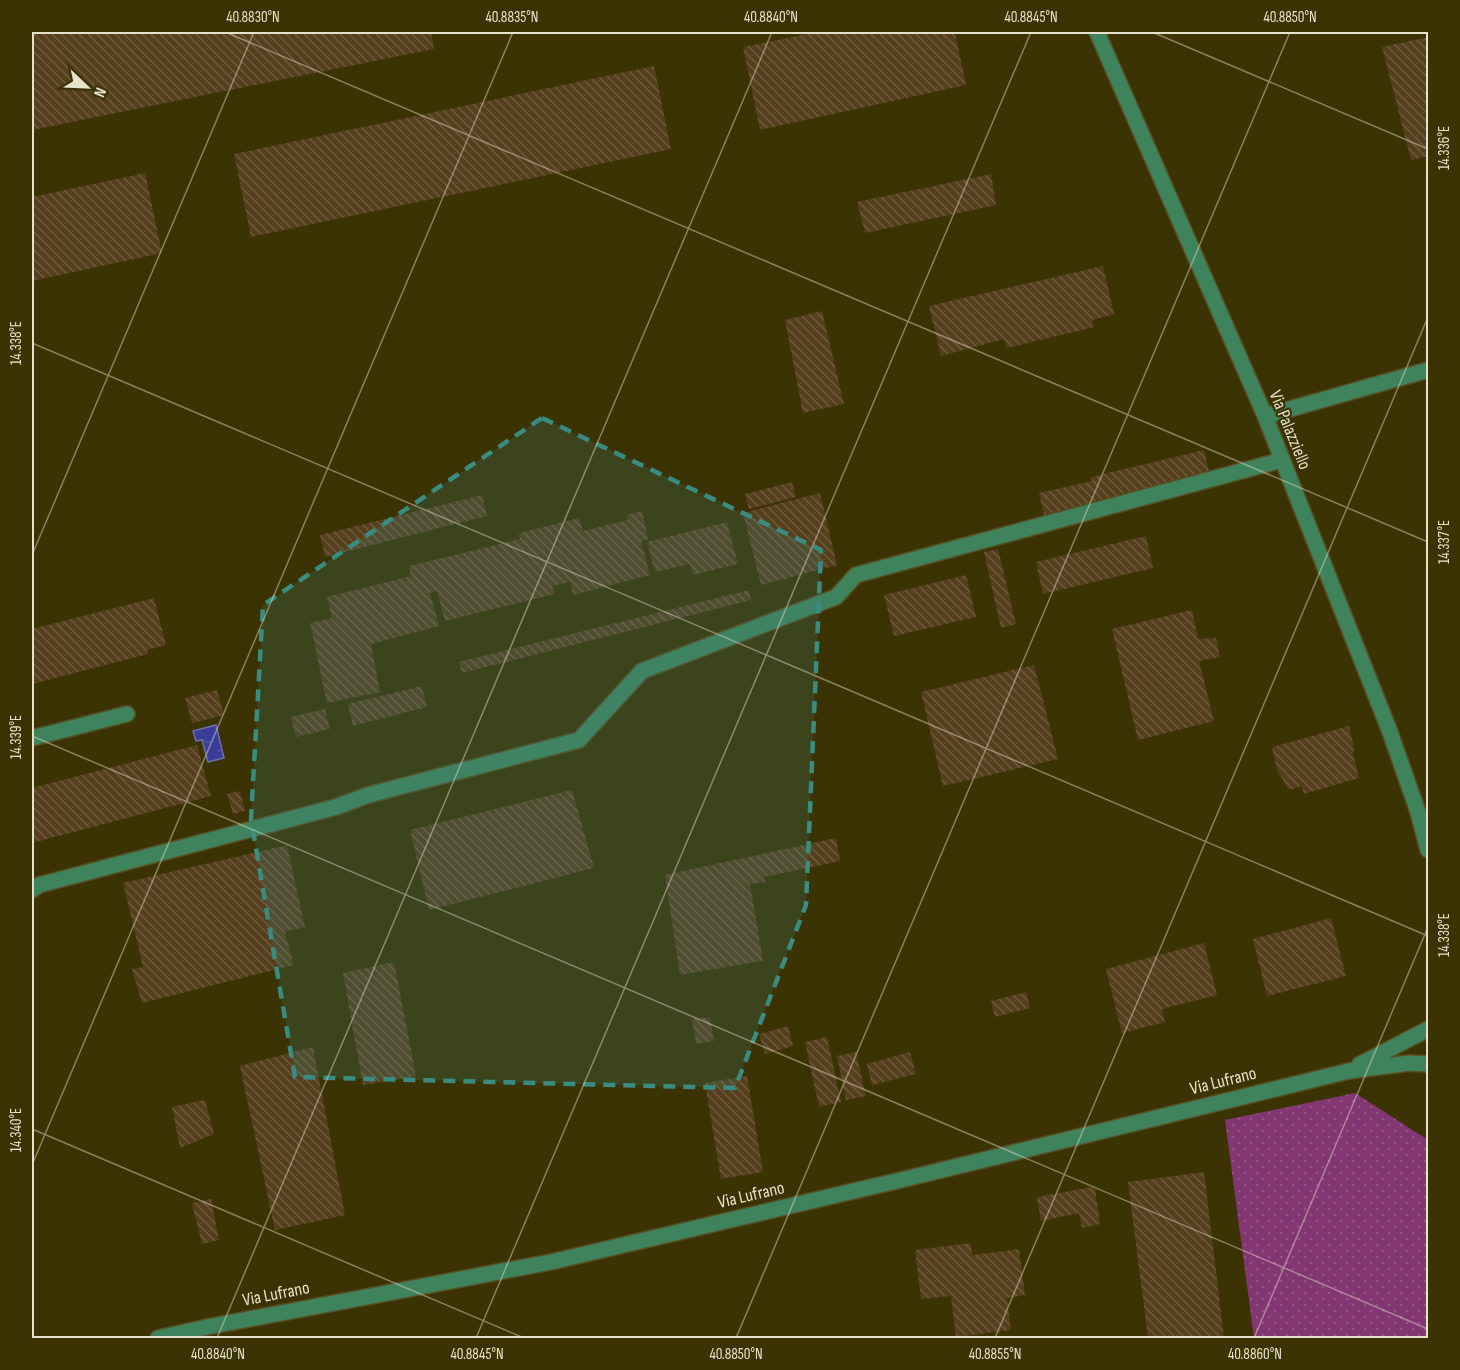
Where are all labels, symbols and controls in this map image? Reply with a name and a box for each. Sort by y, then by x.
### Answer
text: 40.8830°N [226,8,280,27]
text: 40.8835°N [486,8,538,27]
text: 40.8840°N [744,8,798,27]
text: 40.8845°N [1004,8,1058,27]
text: 40.8850°N [1263,8,1317,27]
north arrow [57,57,117,117]
text: N [89,85,110,100]
text: 14.336°E [1435,126,1454,170]
text: 14.338°E [7,321,26,365]
street label: Via Palazziello [1265,387,1315,473]
text: 14.337°E [1435,520,1454,564]
text: 14.339°E [7,715,26,759]
text: 14.338°E [1435,913,1454,957]
street label: Via Lufrano [1188,1063,1258,1099]
text: 14.340°E [7,1108,26,1152]
street label: Via Lufrano [716,1177,786,1213]
street label: Via Lufrano [241,1277,311,1311]
text: 40.8840°N [191,1345,245,1364]
text: 40.8845°N [450,1345,504,1364]
text: 40.8850°N [709,1345,763,1364]
text: 40.8855°N [969,1345,1021,1364]
text: 40.8860°N [1228,1345,1282,1364]

